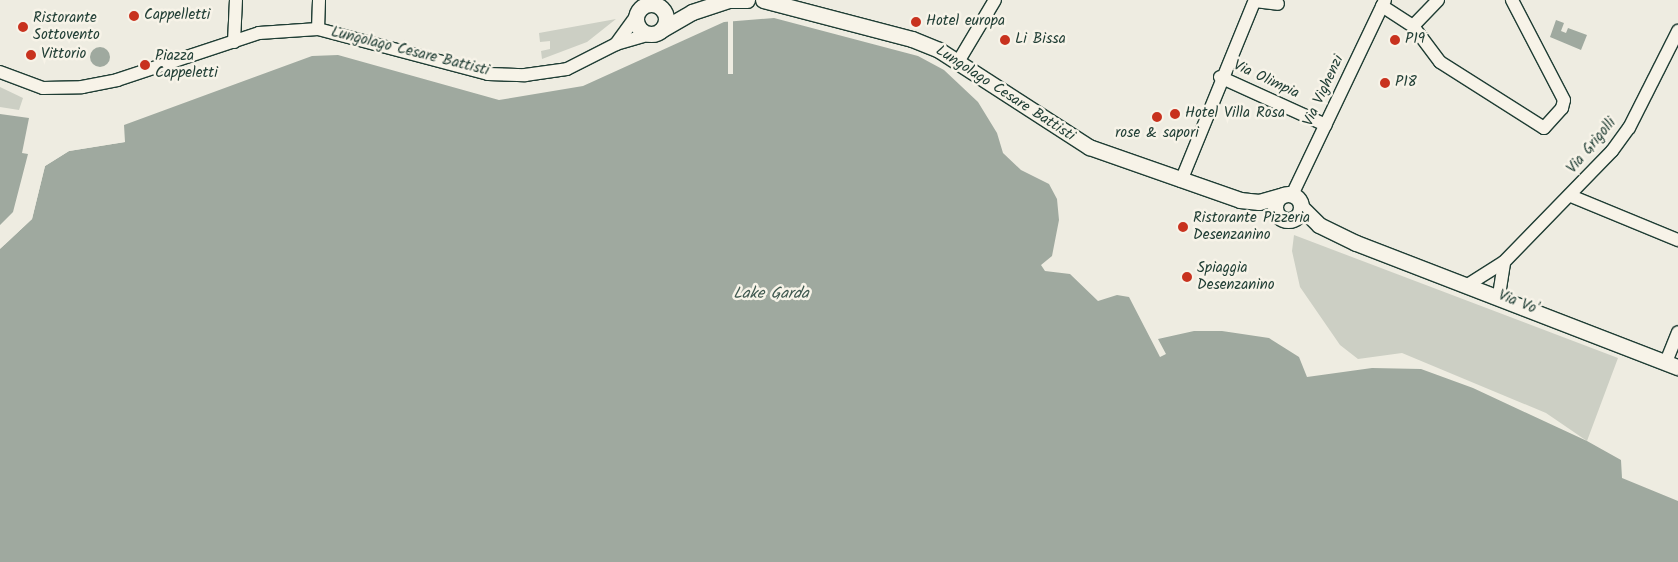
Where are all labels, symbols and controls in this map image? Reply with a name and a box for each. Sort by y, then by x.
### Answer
place label: Cappelletti [144,7,210,25]
place label: Ristorante Sottovento [33,9,100,44]
marker: Cappelletti [128,10,140,22]
place label: Hotel europa [926,13,1005,31]
marker: Hotel europa [910,16,922,28]
marker: Ristorante Sottovento [17,21,29,33]
street label: Lungolago Cesare Battisti [329,24,491,80]
place label: Li Bissa [1015,31,1066,49]
place label: P19 [1405,31,1425,49]
marker: Li Bissa [999,34,1011,46]
marker: P19 [1389,34,1401,46]
street label: Lungolago Cesare Battisti [932,42,1078,146]
place label: Vittorio [41,46,86,64]
place label: Piazza Cappeletti [155,47,218,82]
marker: Vittorio [25,49,37,61]
street label: Via Vighenzi [1300,53,1348,129]
street label: Via Olimpia [1230,57,1302,103]
marker: Piazza Cappeletti [139,59,151,71]
place label: P18 [1395,74,1417,92]
marker: P18 [1379,77,1391,89]
place label: Hotel Villa Rosa [1185,105,1285,123]
marker: Hotel Villa Rosa [1169,108,1181,120]
marker: rose & sapori [1151,111,1163,123]
street label: Via Grigolli [1564,114,1620,178]
place label: rose & sapori [1115,125,1199,143]
place label: Ristorante Pizzeria Desenzanino [1193,209,1310,244]
marker: Ristorante Pizzeria Desenzanino [1177,221,1189,233]
place label: Spiaggia Desenzanino [1197,259,1275,294]
marker: Spiaggia Desenzanino [1181,271,1193,283]
water label: Lake Garda [733,284,809,304]
street label: Via Vo' [1495,287,1541,319]

